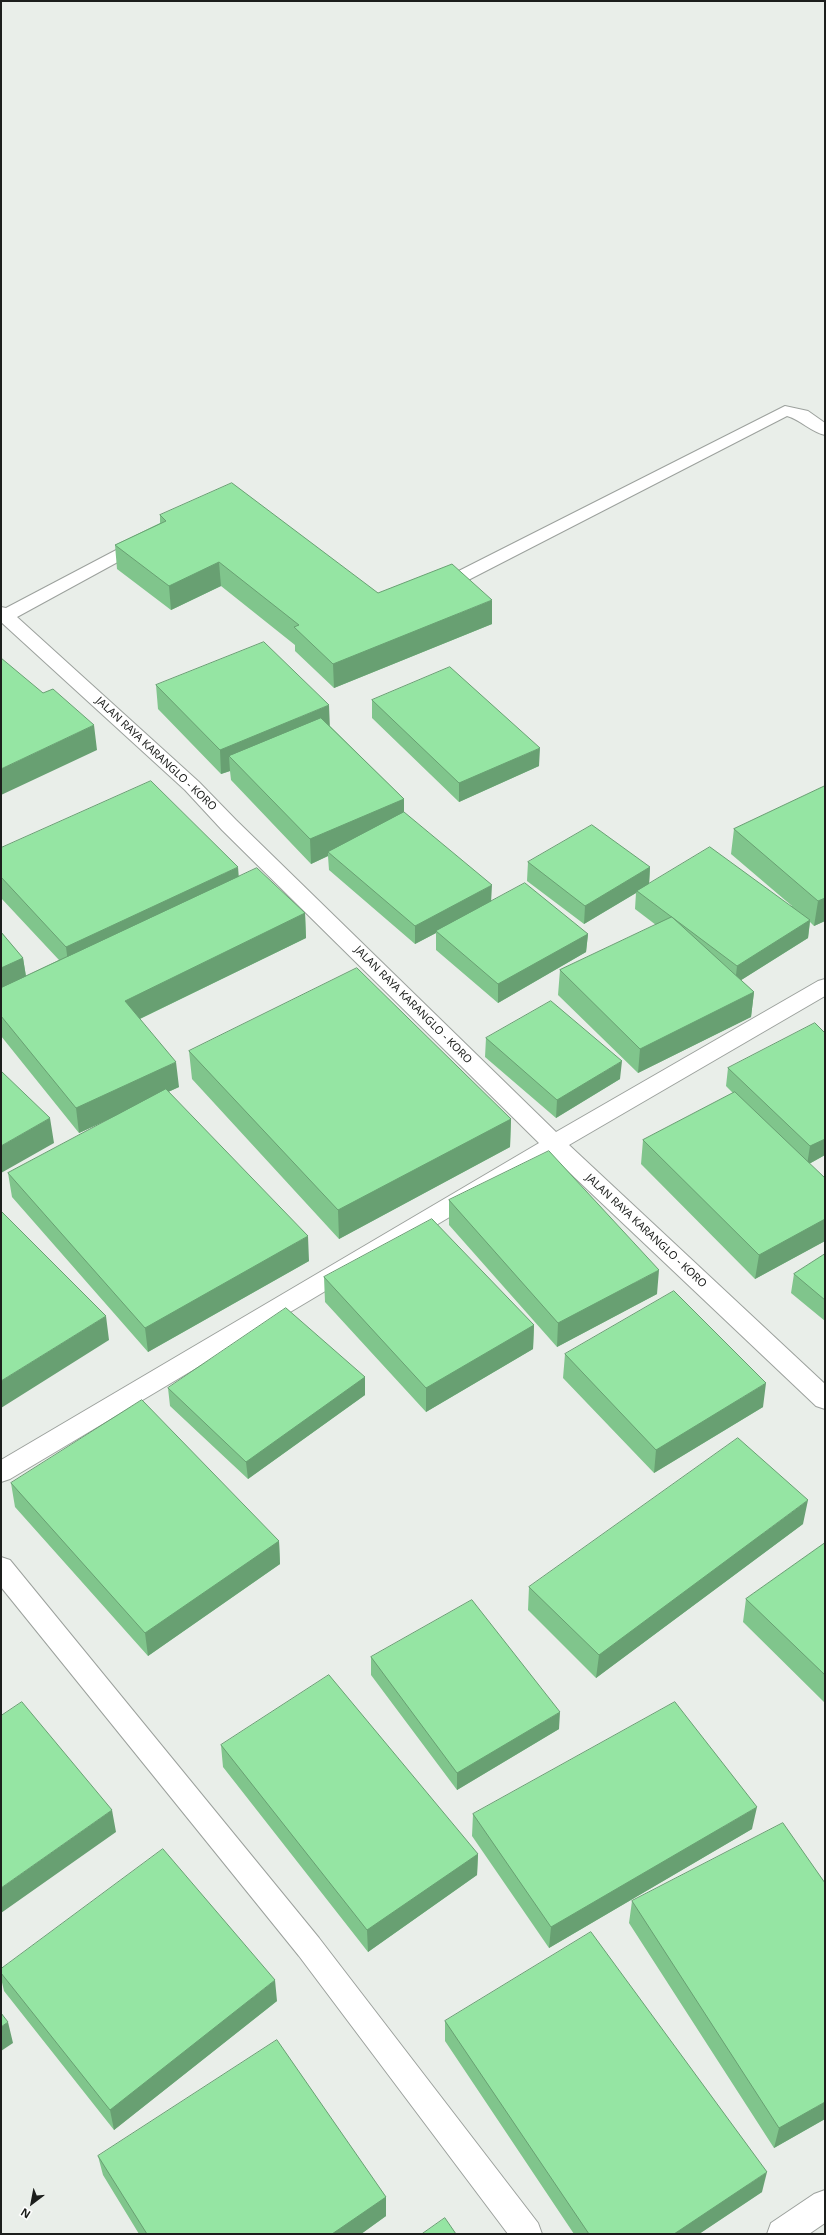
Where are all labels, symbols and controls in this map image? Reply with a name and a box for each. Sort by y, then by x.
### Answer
street label: JALAN RAYA KARANGLO - KORO [93,694,219,814]
street label: JALAN RAYA KARANGLO - KORO [351,943,475,1067]
street label: JALAN RAYA KARANGLO - KORO [583,1171,709,1291]
north arrow [12,2183,52,2223]
text: N [18,2205,33,2222]

